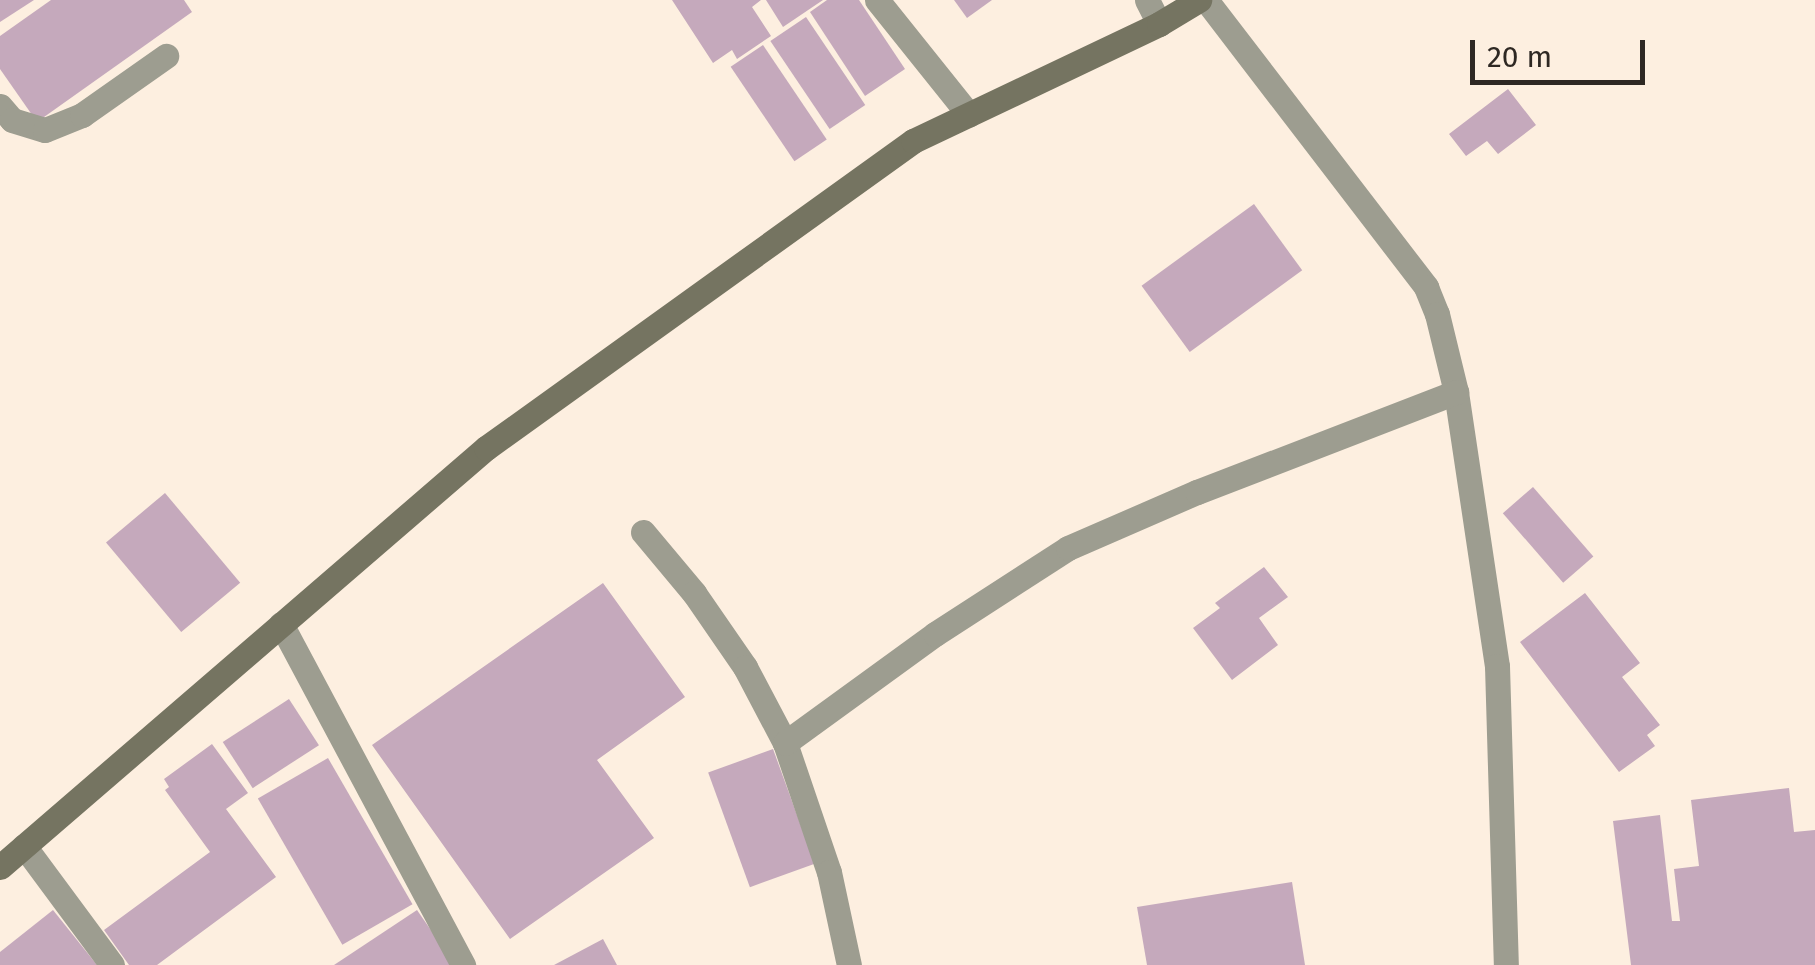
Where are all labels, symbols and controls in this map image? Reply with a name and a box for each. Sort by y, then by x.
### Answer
scale bar [1475,20,1650,82]
text: 20 m [1487,39,1552,75]

